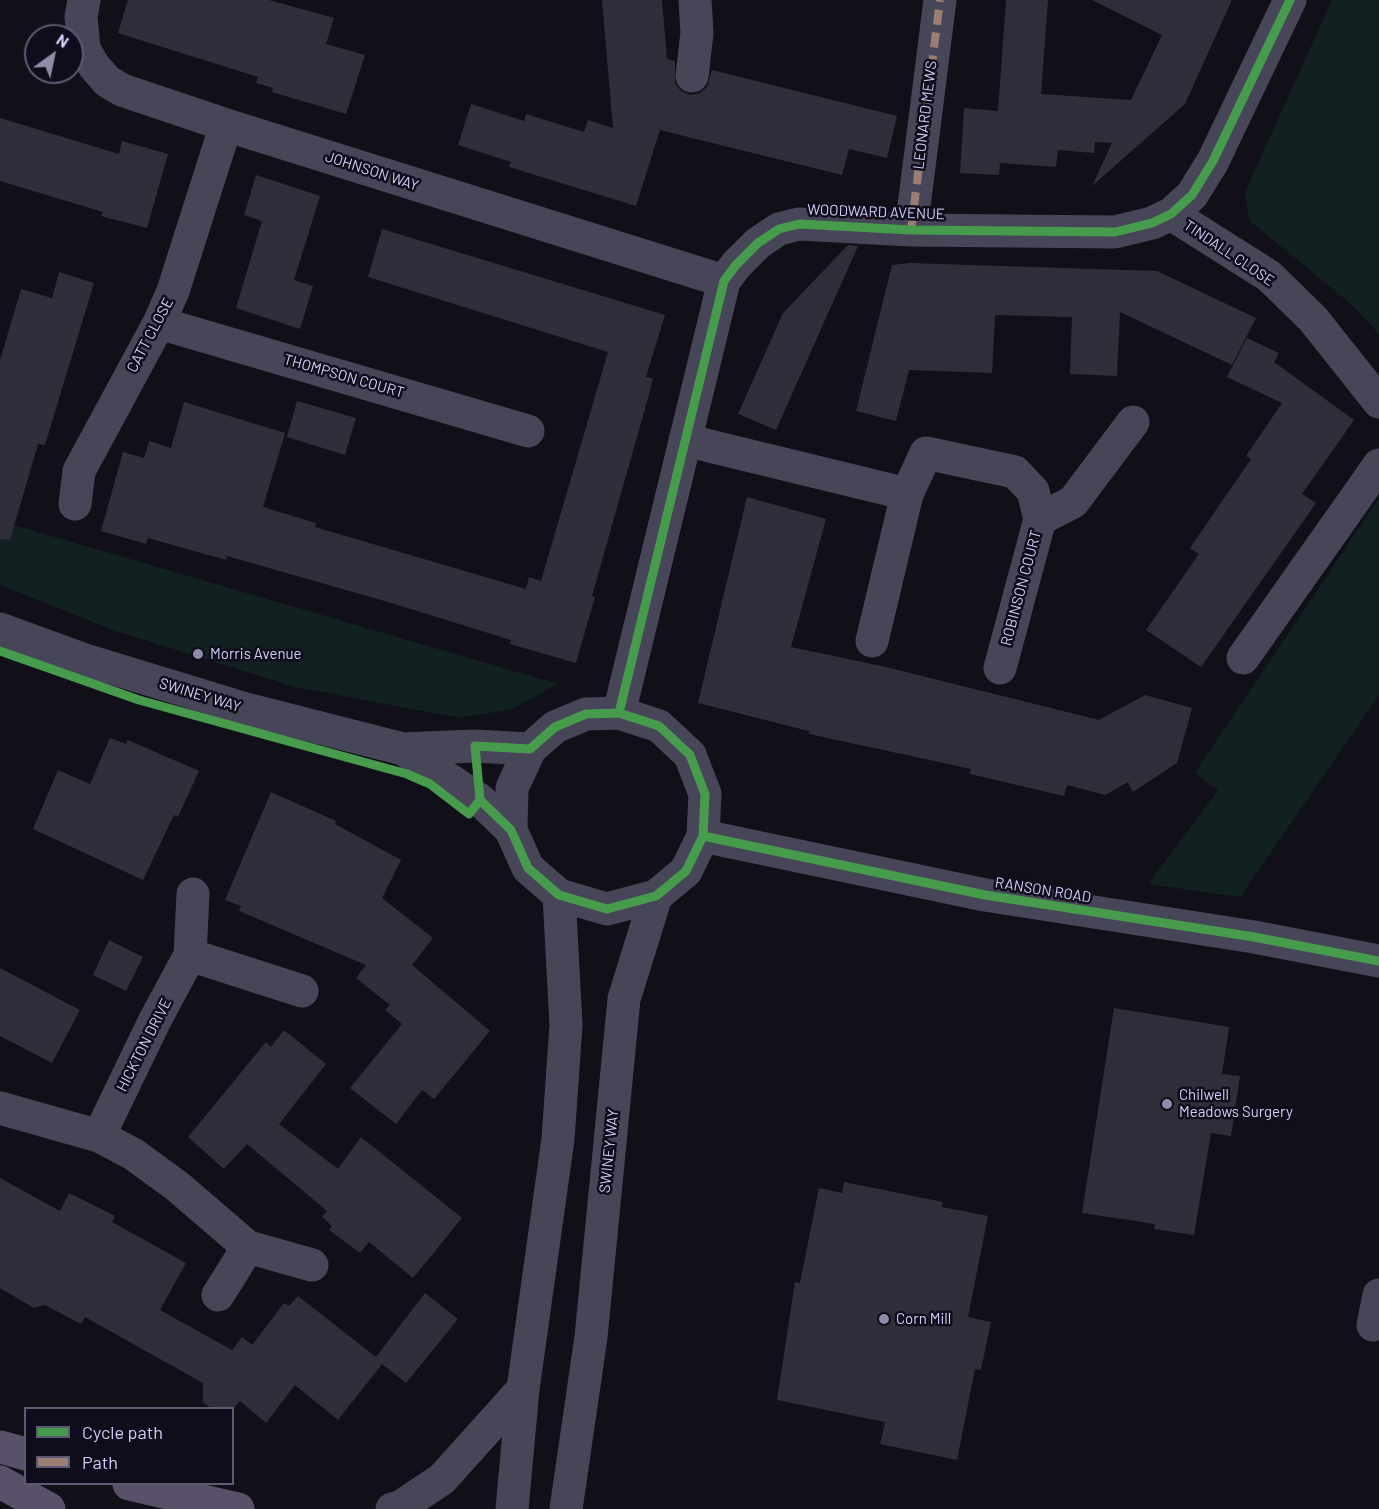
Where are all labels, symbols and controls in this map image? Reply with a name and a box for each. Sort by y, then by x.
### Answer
north arrow [24,24,84,84]
text: N [53,29,73,51]
street label: LEONARD MEWS [909,60,941,170]
street label: JOHNSON WAY [323,147,421,195]
street label: WOODWARD AVENUE [807,201,945,223]
street label: TINDALL CLOSE [1180,216,1278,290]
street label: CATT CLOSE [123,295,177,375]
street label: THOMPSON COURT [282,350,406,402]
street label: ROBINSON COURT [997,528,1045,648]
place label: Morris Avenue [210,645,302,663]
marker: Morris Avenue [191,647,205,661]
street label: SWINEY WAY [157,674,243,716]
street label: RANSON ROAD [994,874,1092,906]
street label: HICKTON DRIVE [113,995,175,1095]
place label: Chilwell Meadows Surgery [1179,1086,1293,1121]
marker: Chilwell Meadows Surgery [1160,1097,1174,1111]
street label: SWINEY WAY [596,1108,622,1194]
place label: Corn Mill [896,1310,951,1328]
marker: Corn Mill [877,1312,891,1326]
legend [24,1407,234,1485]
text: Cycle path [82,1421,163,1443]
text: Path [82,1451,118,1473]

